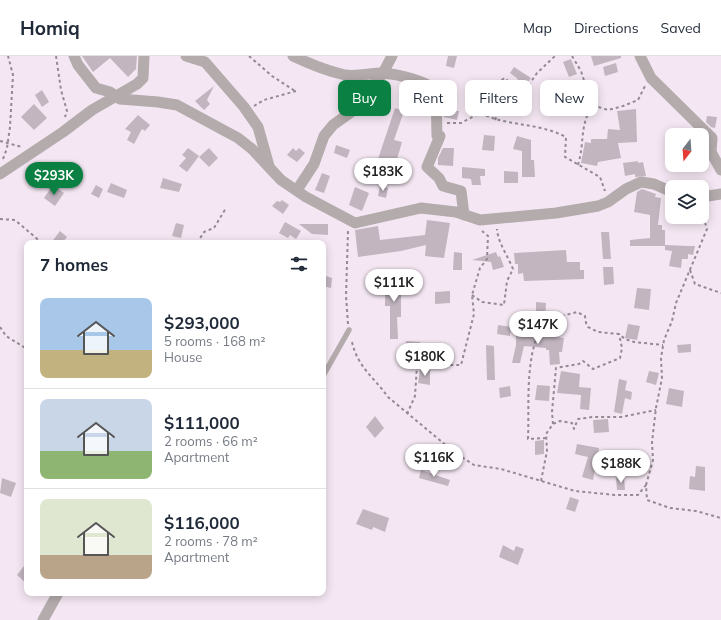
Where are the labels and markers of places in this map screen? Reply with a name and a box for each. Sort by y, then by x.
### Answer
pin: $183K [355,158,411,192]
pin: $293K [26,162,82,196]
pin: $111K [366,269,422,303]
pin: $147K [510,311,566,345]
pin: $180K [397,343,453,377]
pin: $116K [406,444,462,478]
pin: $188K [593,450,649,484]

